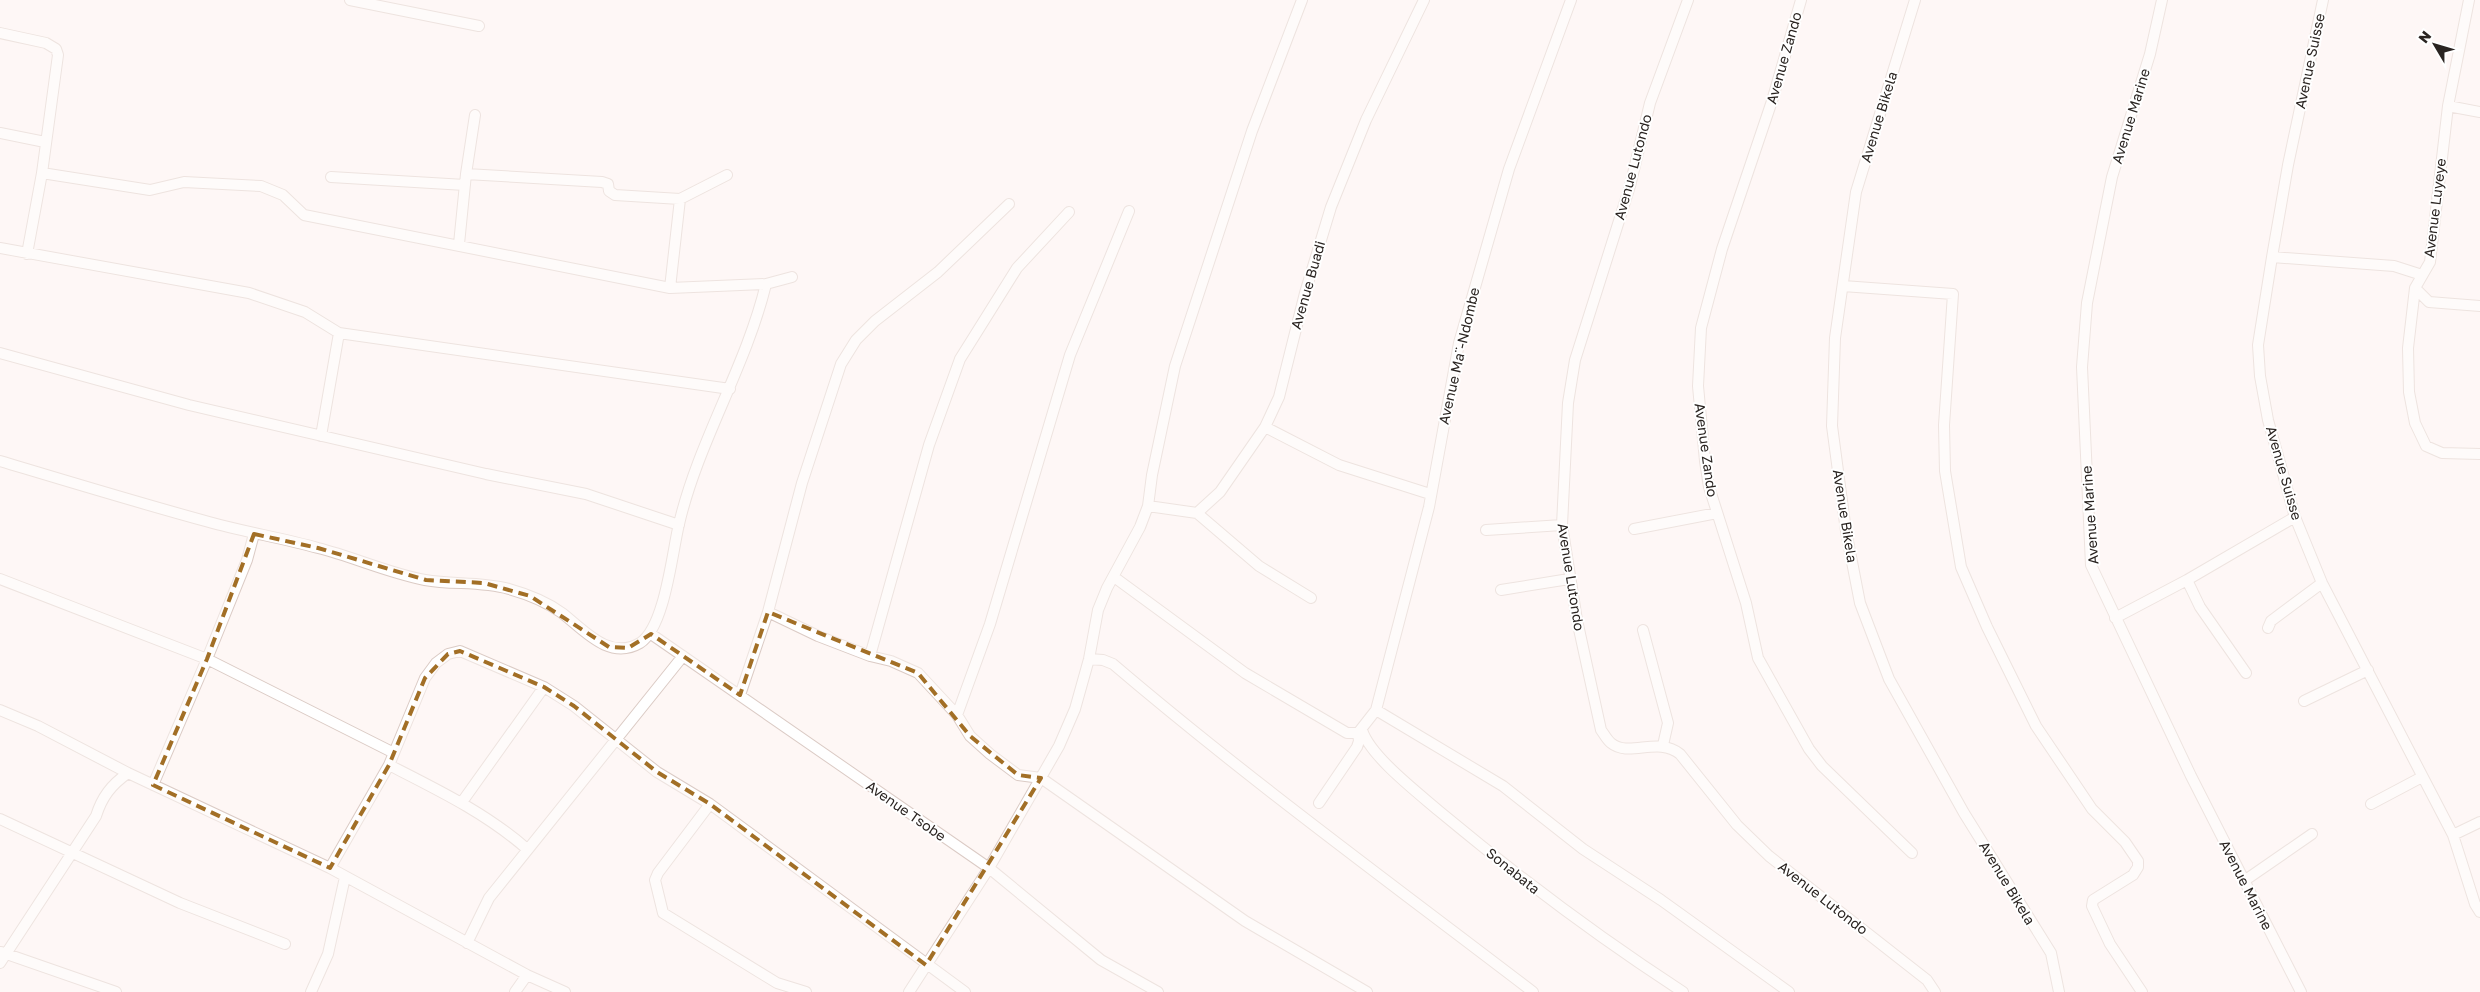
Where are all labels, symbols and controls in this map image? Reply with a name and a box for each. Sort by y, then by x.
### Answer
street label: Avenue Zando [1762,10,1805,106]
street label: Avenue Suisse [2291,12,2328,110]
north arrow [2410,20,2460,70]
text: N [2414,27,2434,46]
street label: Avenue Marine [2108,66,2153,166]
street label: Avenue Bikela [1857,69,1900,164]
street label: Avenue Lutondo [1610,112,1655,222]
street label: Avenue Luyeye [2420,157,2449,259]
street label: Avenue Buadi [1287,239,1328,331]
street label: Avenue Ma¨-Ndombe [1434,286,1483,426]
street label: Avenue Zando [1691,402,1722,498]
street label: Avenue Suisse [2263,424,2306,522]
street label: Avenue Marine [2078,465,2101,565]
street label: Avenue Bikela [1830,468,1861,564]
street label: Avenue Lutondo [1555,522,1588,632]
street label: Avenue Tsobe [863,777,949,844]
street label: Avenue Marine [2216,837,2276,933]
street label: Avenue Bikela [1976,838,2039,927]
street label: Sonabata [1483,844,1543,897]
street label: Avenue Lutondo [1775,857,1871,938]

